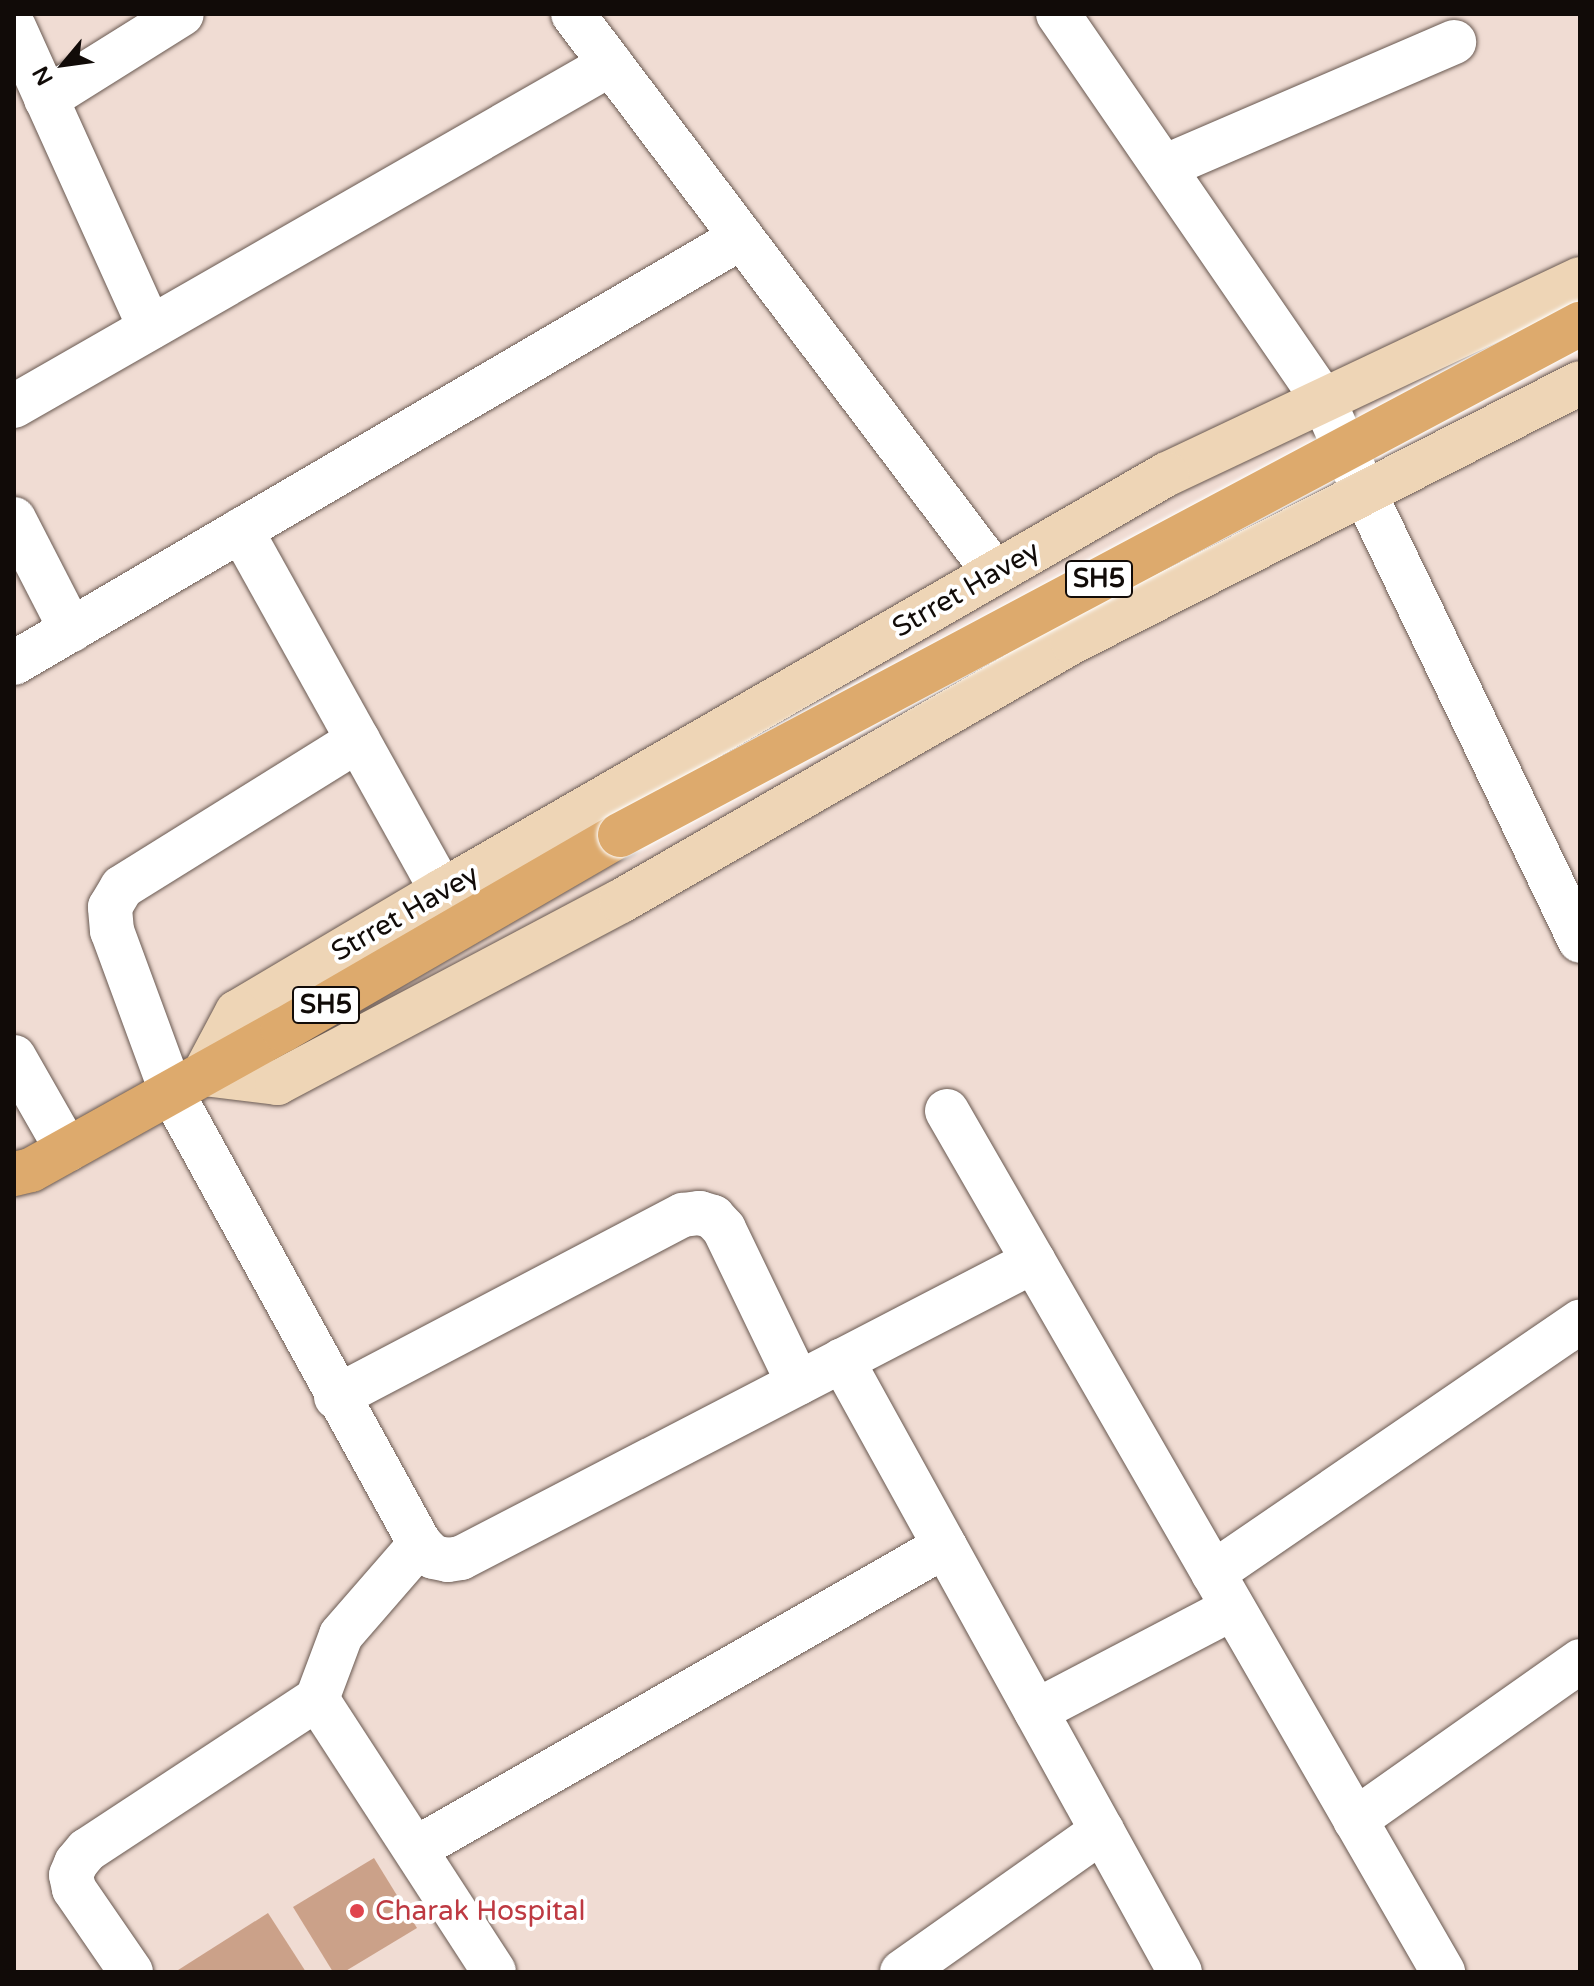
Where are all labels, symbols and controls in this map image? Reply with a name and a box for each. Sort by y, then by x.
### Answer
north arrow [24,24,104,104]
text: N [27,62,59,90]
street label: Strret Havey [887,533,1045,645]
road number: SH5 [1065,557,1133,601]
street label: Strret Havey [326,857,484,969]
road number: SH5 [292,983,360,1027]
place label: Charak Hospital [375,1894,586,1928]
marker: Charak Hospital [346,1900,368,1922]

